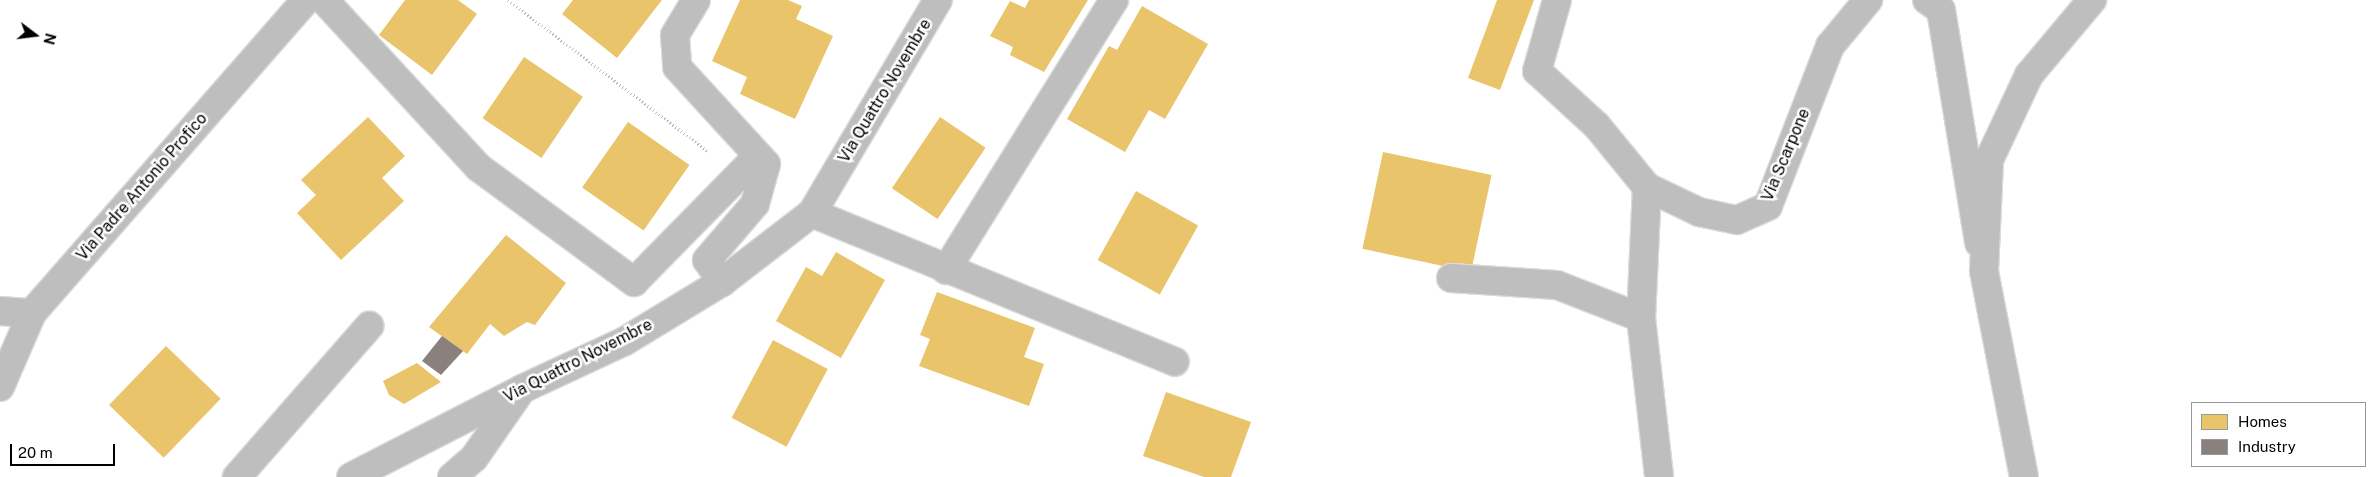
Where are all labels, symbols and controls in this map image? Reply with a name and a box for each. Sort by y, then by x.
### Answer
north arrow [10,10,60,60]
street label: Via Quattro Novembre [834,16,936,166]
text: N [40,32,59,46]
street label: Via Scarpone [1758,106,1814,204]
street label: Via Padre Antonio Profico [73,109,211,265]
street label: Via Quattro Novembre [500,315,656,407]
legend [2191,402,2366,467]
text: Homes [2238,413,2287,430]
scale bar [12,434,118,466]
text: Industry [2238,438,2296,455]
text: 20 m [18,444,53,461]

